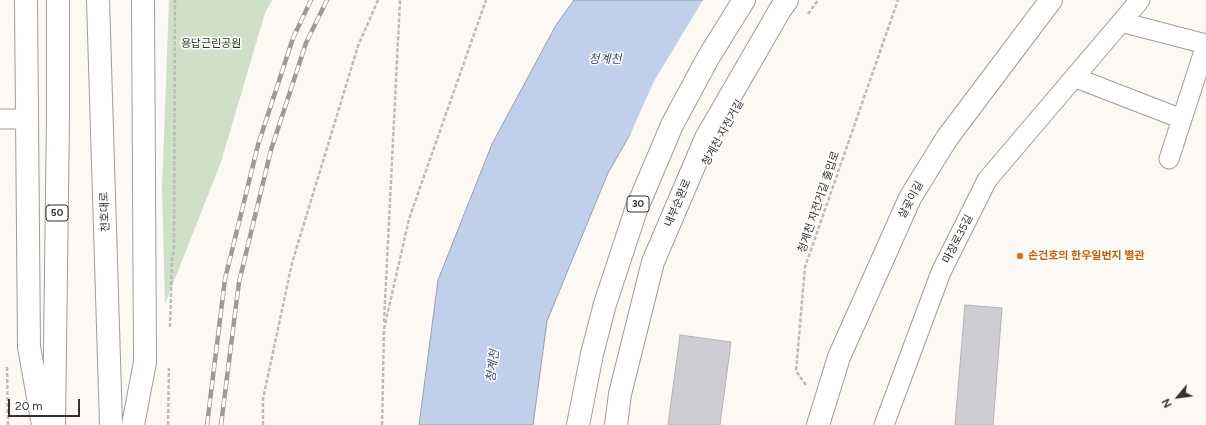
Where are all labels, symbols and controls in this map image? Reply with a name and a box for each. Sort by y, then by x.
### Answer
park label: 용답근린공원 [181,37,241,51]
water label: 청계천 [588,52,622,66]
street label: 청계천 자전거길 [699,98,747,168]
street label: 청계천 자전거길 출입로 [795,149,843,255]
street label: 내부순환로 [662,177,694,229]
street label: 살곶이길 [896,179,926,221]
street label: 천호대로 [98,192,112,232]
road number: 30 [627,196,649,212]
road number: 50 [46,205,68,221]
street label: 마장로35길 [940,212,976,266]
place label: 손건호의 한우일번지 별관 [1028,249,1145,263]
marker: 손건호의 한우일번지 별관 [1015,251,1025,261]
water label: 청계천 [484,349,502,383]
north arrow [1158,377,1198,417]
scale bar [10,391,82,417]
text: N [1159,396,1175,410]
text: 20 m [15,399,43,413]

